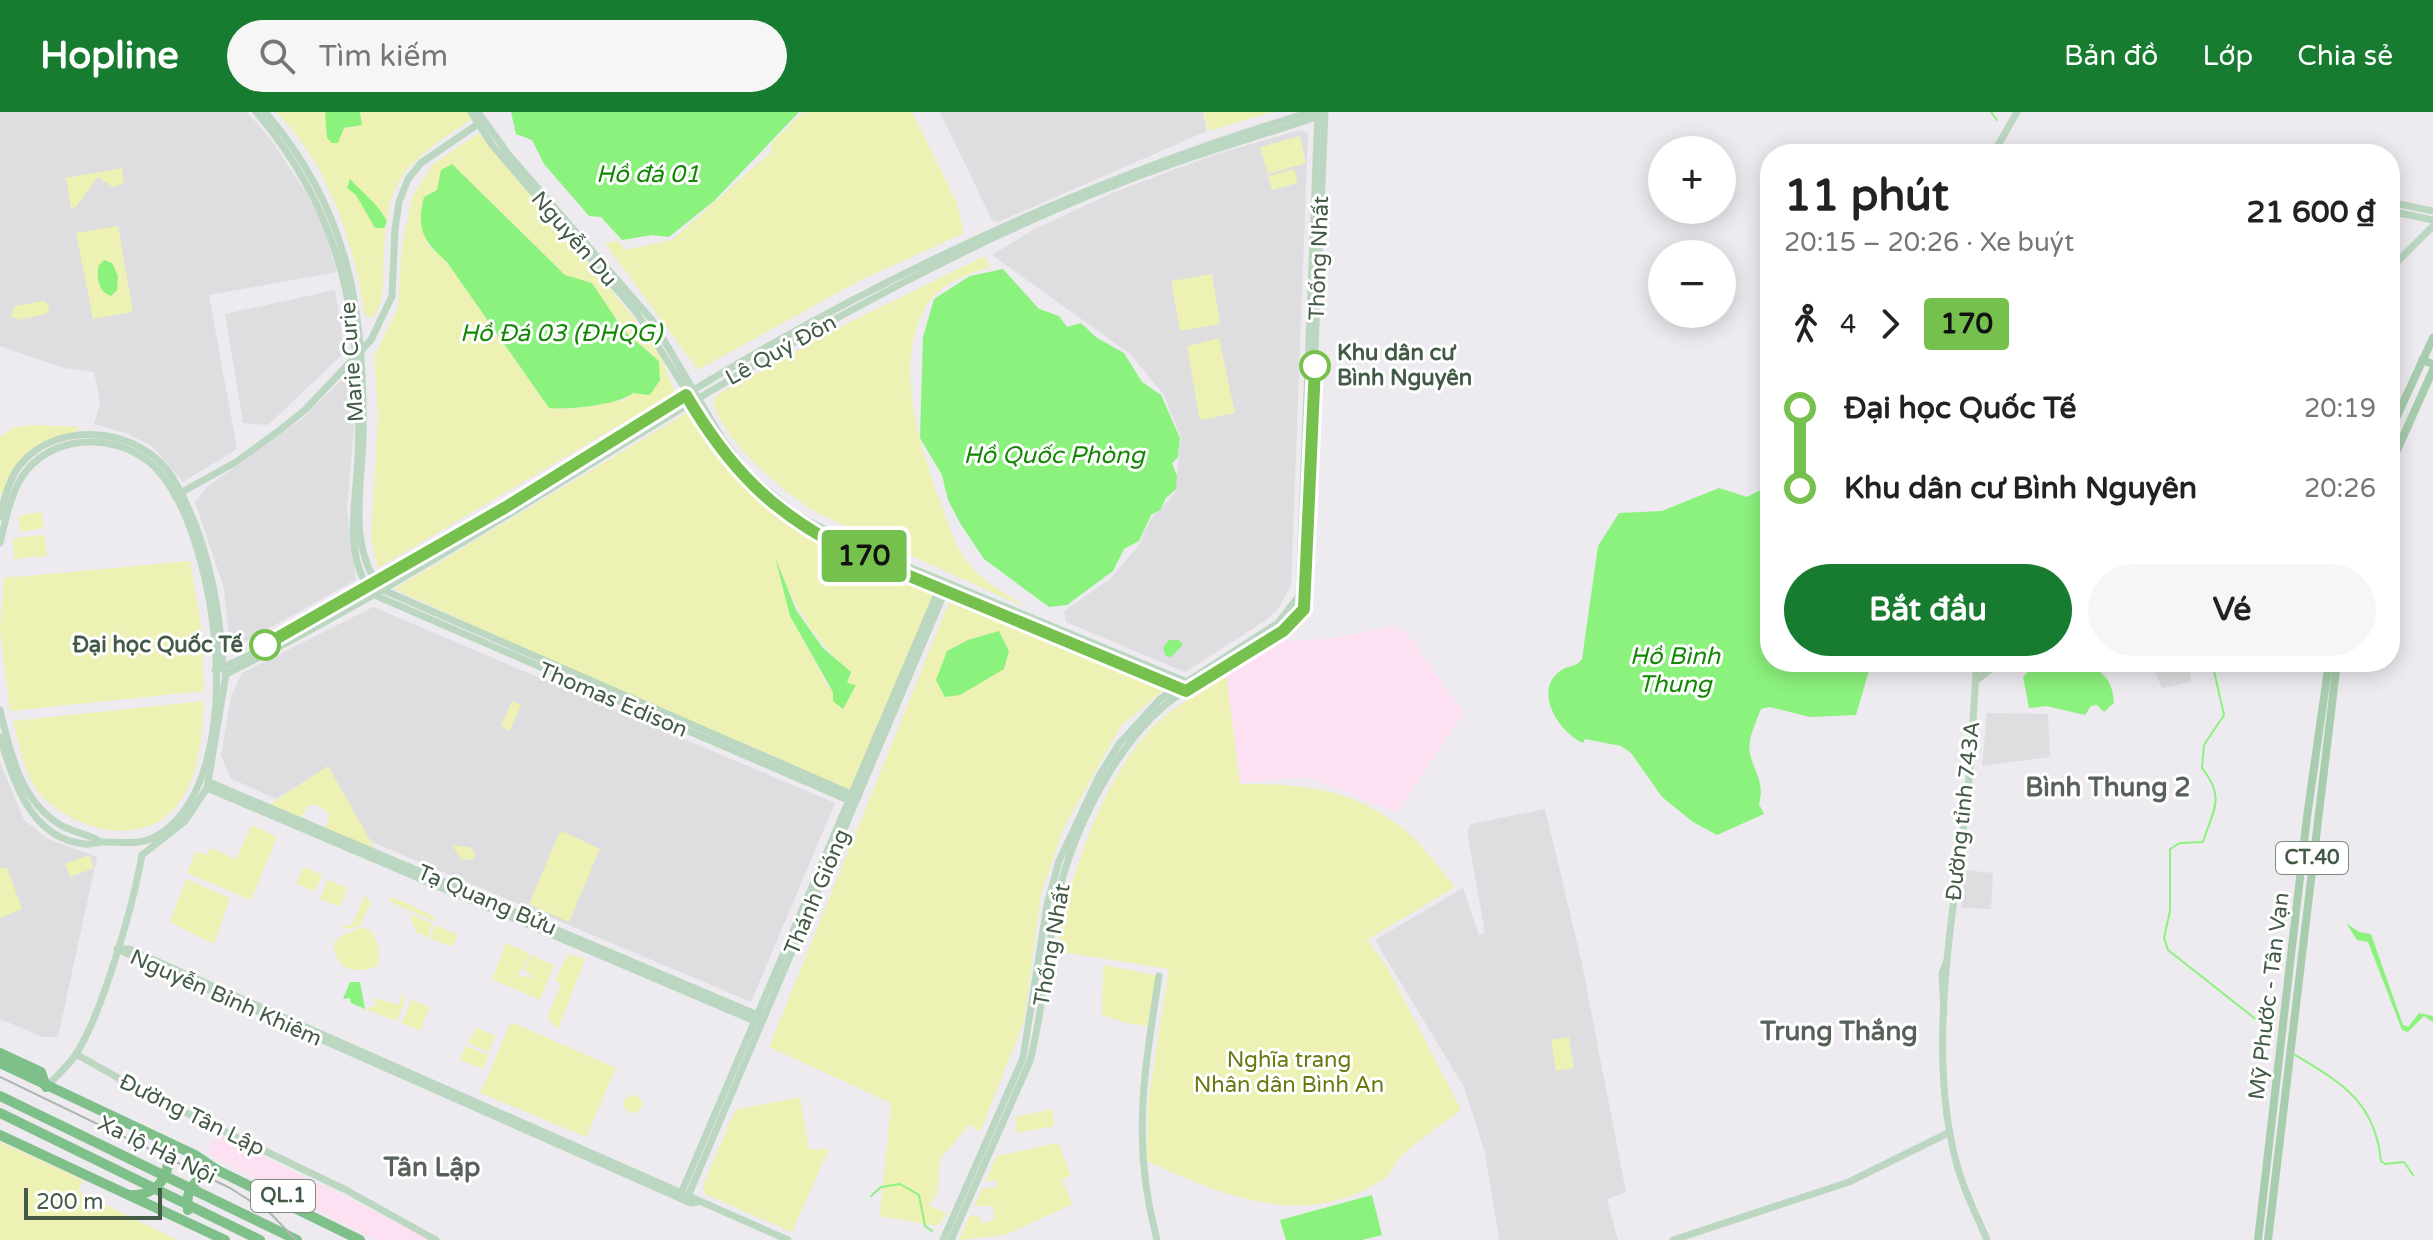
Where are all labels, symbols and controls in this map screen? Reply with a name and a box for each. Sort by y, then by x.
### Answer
search box [227,20,787,92]
text: Hopline [40,33,179,79]
icon: search [255,34,299,78]
text: Tìm kiếm [319,38,448,75]
text: Bản đồ [2064,39,2158,73]
text: Lớp [2202,39,2253,73]
text: Chia sẻ [2297,39,2393,73]
map controls [1648,136,1736,328]
button: + [1648,136,1736,224]
water label: Hồ đá 01 [596,160,700,189]
text: 11 phút [1784,170,1949,223]
street label: Nguyễn Du [526,186,622,292]
text: 21 600 ₫ [2246,194,2376,231]
street label: Thống Nhất [1304,195,1334,321]
text: 20:15 – 20:26 · Xe buýt [1784,227,2074,258]
button: − [1648,240,1736,328]
street label: Marie Curie [335,301,369,423]
icon: walk [1784,302,1828,346]
icon: forward [1868,302,1912,346]
text: 170 [1940,307,1993,341]
street label: Lê Quý Đôn [721,309,841,391]
text: 4 [1840,309,1856,340]
water label: Hồ Đá 03 (ĐHQG) [460,319,663,348]
place label: Khu dân cư Bình Nguyên [1337,340,1472,391]
marker: Khu dân cư Bình Nguyên [1300,351,1330,381]
text: Đại học Quốc Tế [1844,390,2077,427]
text: 20:19 [2304,393,2376,424]
water label: Hồ Quốc Phòng [963,441,1146,470]
text: Khu dân cư Bình Nguyên [1844,470,2197,507]
text: 20:26 [2304,473,2376,504]
line badge: 170 [818,530,910,582]
text: 170 [838,539,890,573]
button: Bắt đầu [1784,564,2072,656]
button: Vé [2088,564,2376,656]
marker: Đại học Quốc Tế [250,630,280,660]
place label: Đại học Quốc Tế [71,632,243,658]
water label: Hồ Bình Thung [1630,642,1722,699]
street label: Thomas Edison [535,657,691,743]
street label: Đường tỉnh 743A [1941,720,1985,902]
district label: Bình Thung 2 [2025,772,2191,803]
street label: Thánh Gióng [779,825,855,959]
road number: CT.40 [2276,842,2348,874]
street label: Tạ Quang Bửu [414,859,560,941]
street label: Thống Nhất [1028,881,1076,1009]
street label: Mỹ Phước - Tân Vạn [2243,891,2295,1101]
street label: Nguyễn Bỉnh Khiêm [126,944,326,1052]
district label: Trung Thắng [1759,1016,1918,1047]
park label: Nghĩa trang Nhân dân Bình An [1194,1047,1384,1098]
street label: Đường Tân Lập [115,1069,269,1161]
street label: Xa lộ Hà Nội [94,1110,220,1190]
district label: Tân Lập [383,1152,480,1183]
road number: QL.1 [251,1180,315,1212]
scale bar [24,1184,162,1220]
text: 200 m [36,1189,103,1215]

